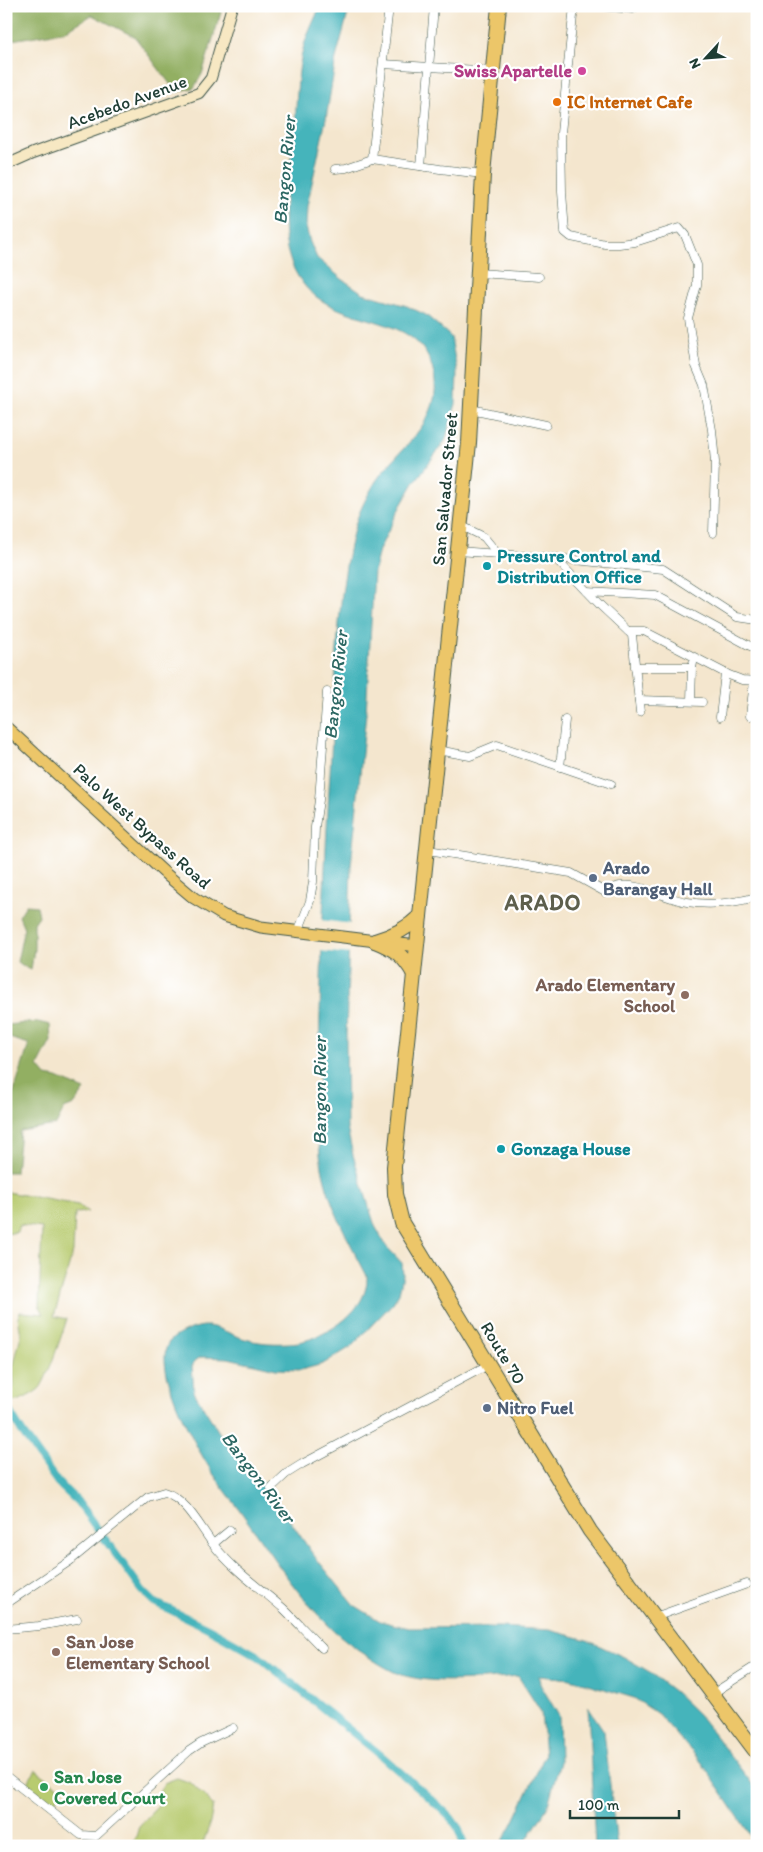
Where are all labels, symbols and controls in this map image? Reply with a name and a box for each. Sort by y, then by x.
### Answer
north arrow [680,32,730,82]
text: N [685,56,704,71]
place label: Swiss Apartelle [454,60,572,82]
marker: Swiss Apartelle [576,65,588,77]
street label: Acebedo Avenue [64,70,190,134]
place label: IC Internet Cafe [567,91,693,113]
marker: IC Internet Cafe [551,96,563,108]
water label: Bangon River [268,113,301,225]
street label: San Salvador Street [427,411,463,566]
place label: Pressure Control and Distribution Office [497,545,662,588]
marker: Pressure Control and Distribution Office [481,560,493,572]
water label: Bangon River [318,628,353,740]
street label: Palo West Bypass Road [69,758,216,894]
place label: Arado Barangay Hall [602,857,714,900]
marker: Arado Barangay Hall [587,872,599,884]
district label: ARADO [504,889,581,916]
place label: Arado Elementary School [535,974,676,1017]
marker: Arado Elementary School [679,989,691,1001]
water label: Bangon River [308,1035,331,1145]
place label: Gonzaga House [511,1138,631,1160]
marker: Gonzaga House [495,1143,507,1155]
street label: Route 70 [476,1318,530,1388]
place label: Nitro Fuel [497,1397,574,1419]
marker: Nitro Fuel [481,1402,493,1414]
water label: Bangon River [217,1427,302,1529]
place label: San Jose Elementary School [66,1631,210,1674]
marker: San Jose Elementary School [50,1646,62,1658]
place label: San Jose Covered Court [54,1766,166,1809]
marker: San Jose Covered Court [38,1781,50,1793]
scale bar [570,1787,679,1819]
text: 100 m [578,1796,620,1814]

